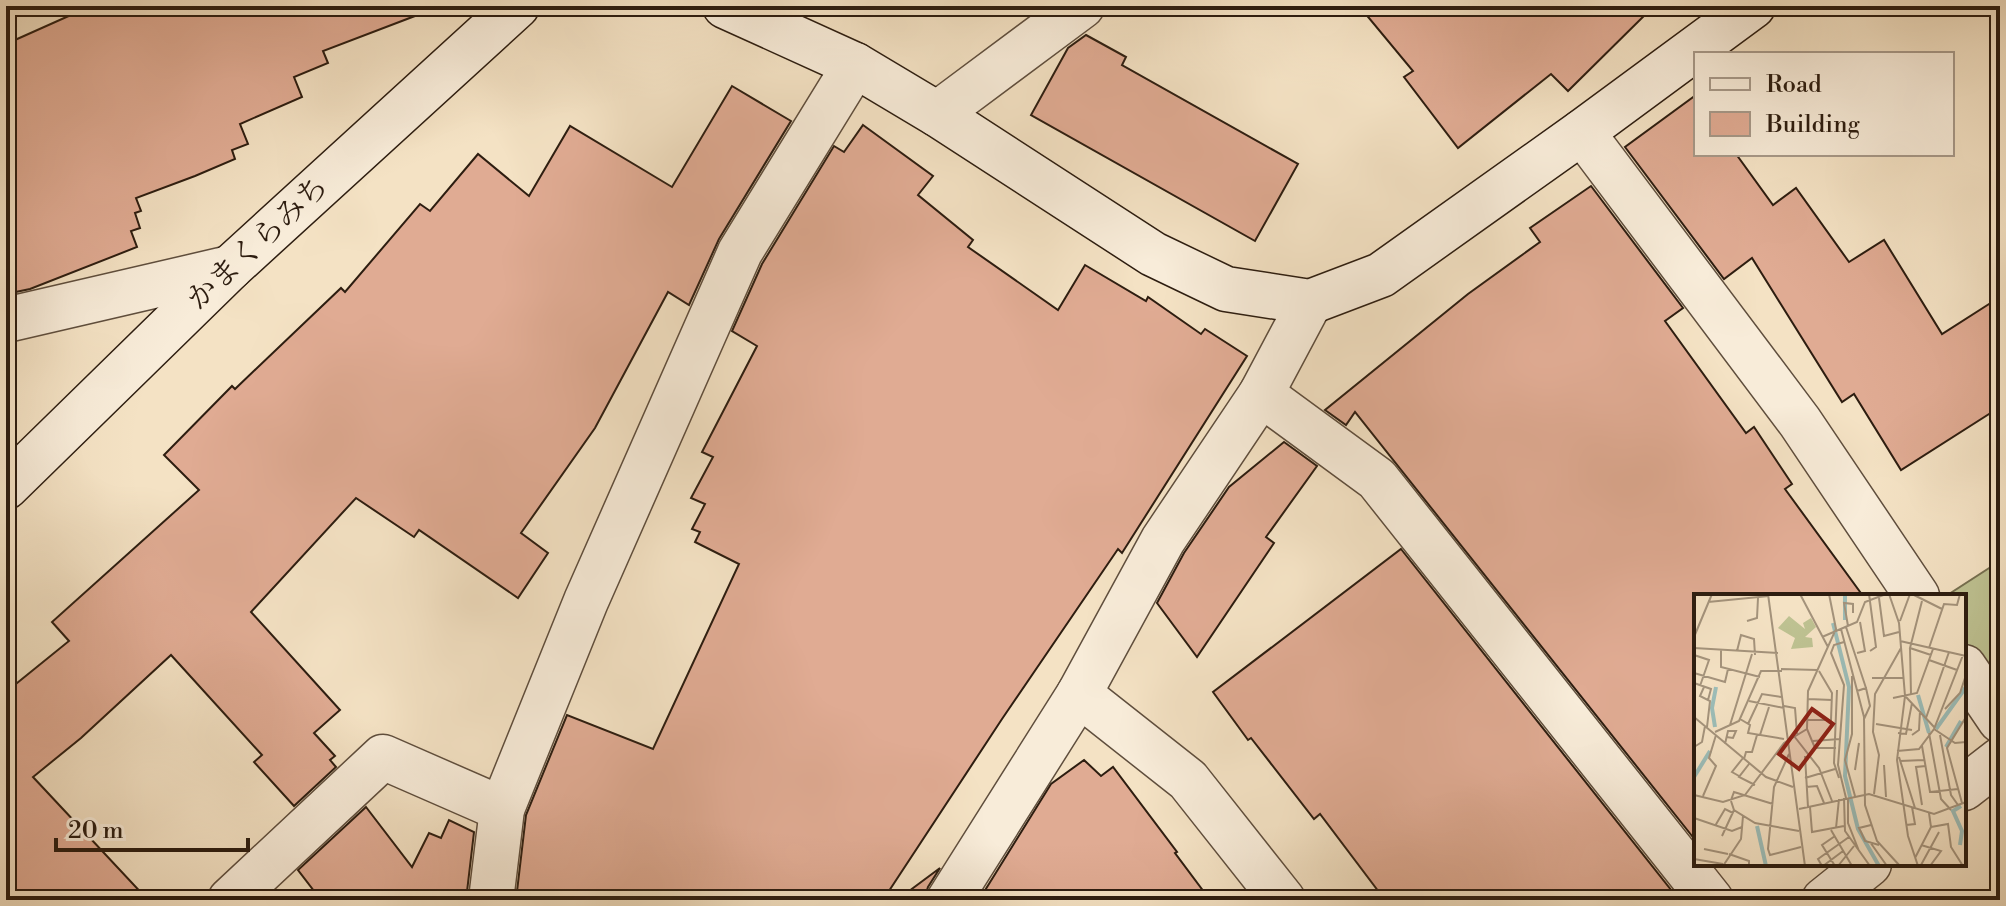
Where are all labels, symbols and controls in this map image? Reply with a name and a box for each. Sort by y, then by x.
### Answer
legend [1694,52,1954,156]
text: Road [1766,70,1822,100]
text: Building [1765,110,1860,140]
street label: かまくらみち [179,168,337,318]
inset map [1694,594,1966,866]
scale bar [56,802,248,852]
text: 20 m [68,816,124,846]

